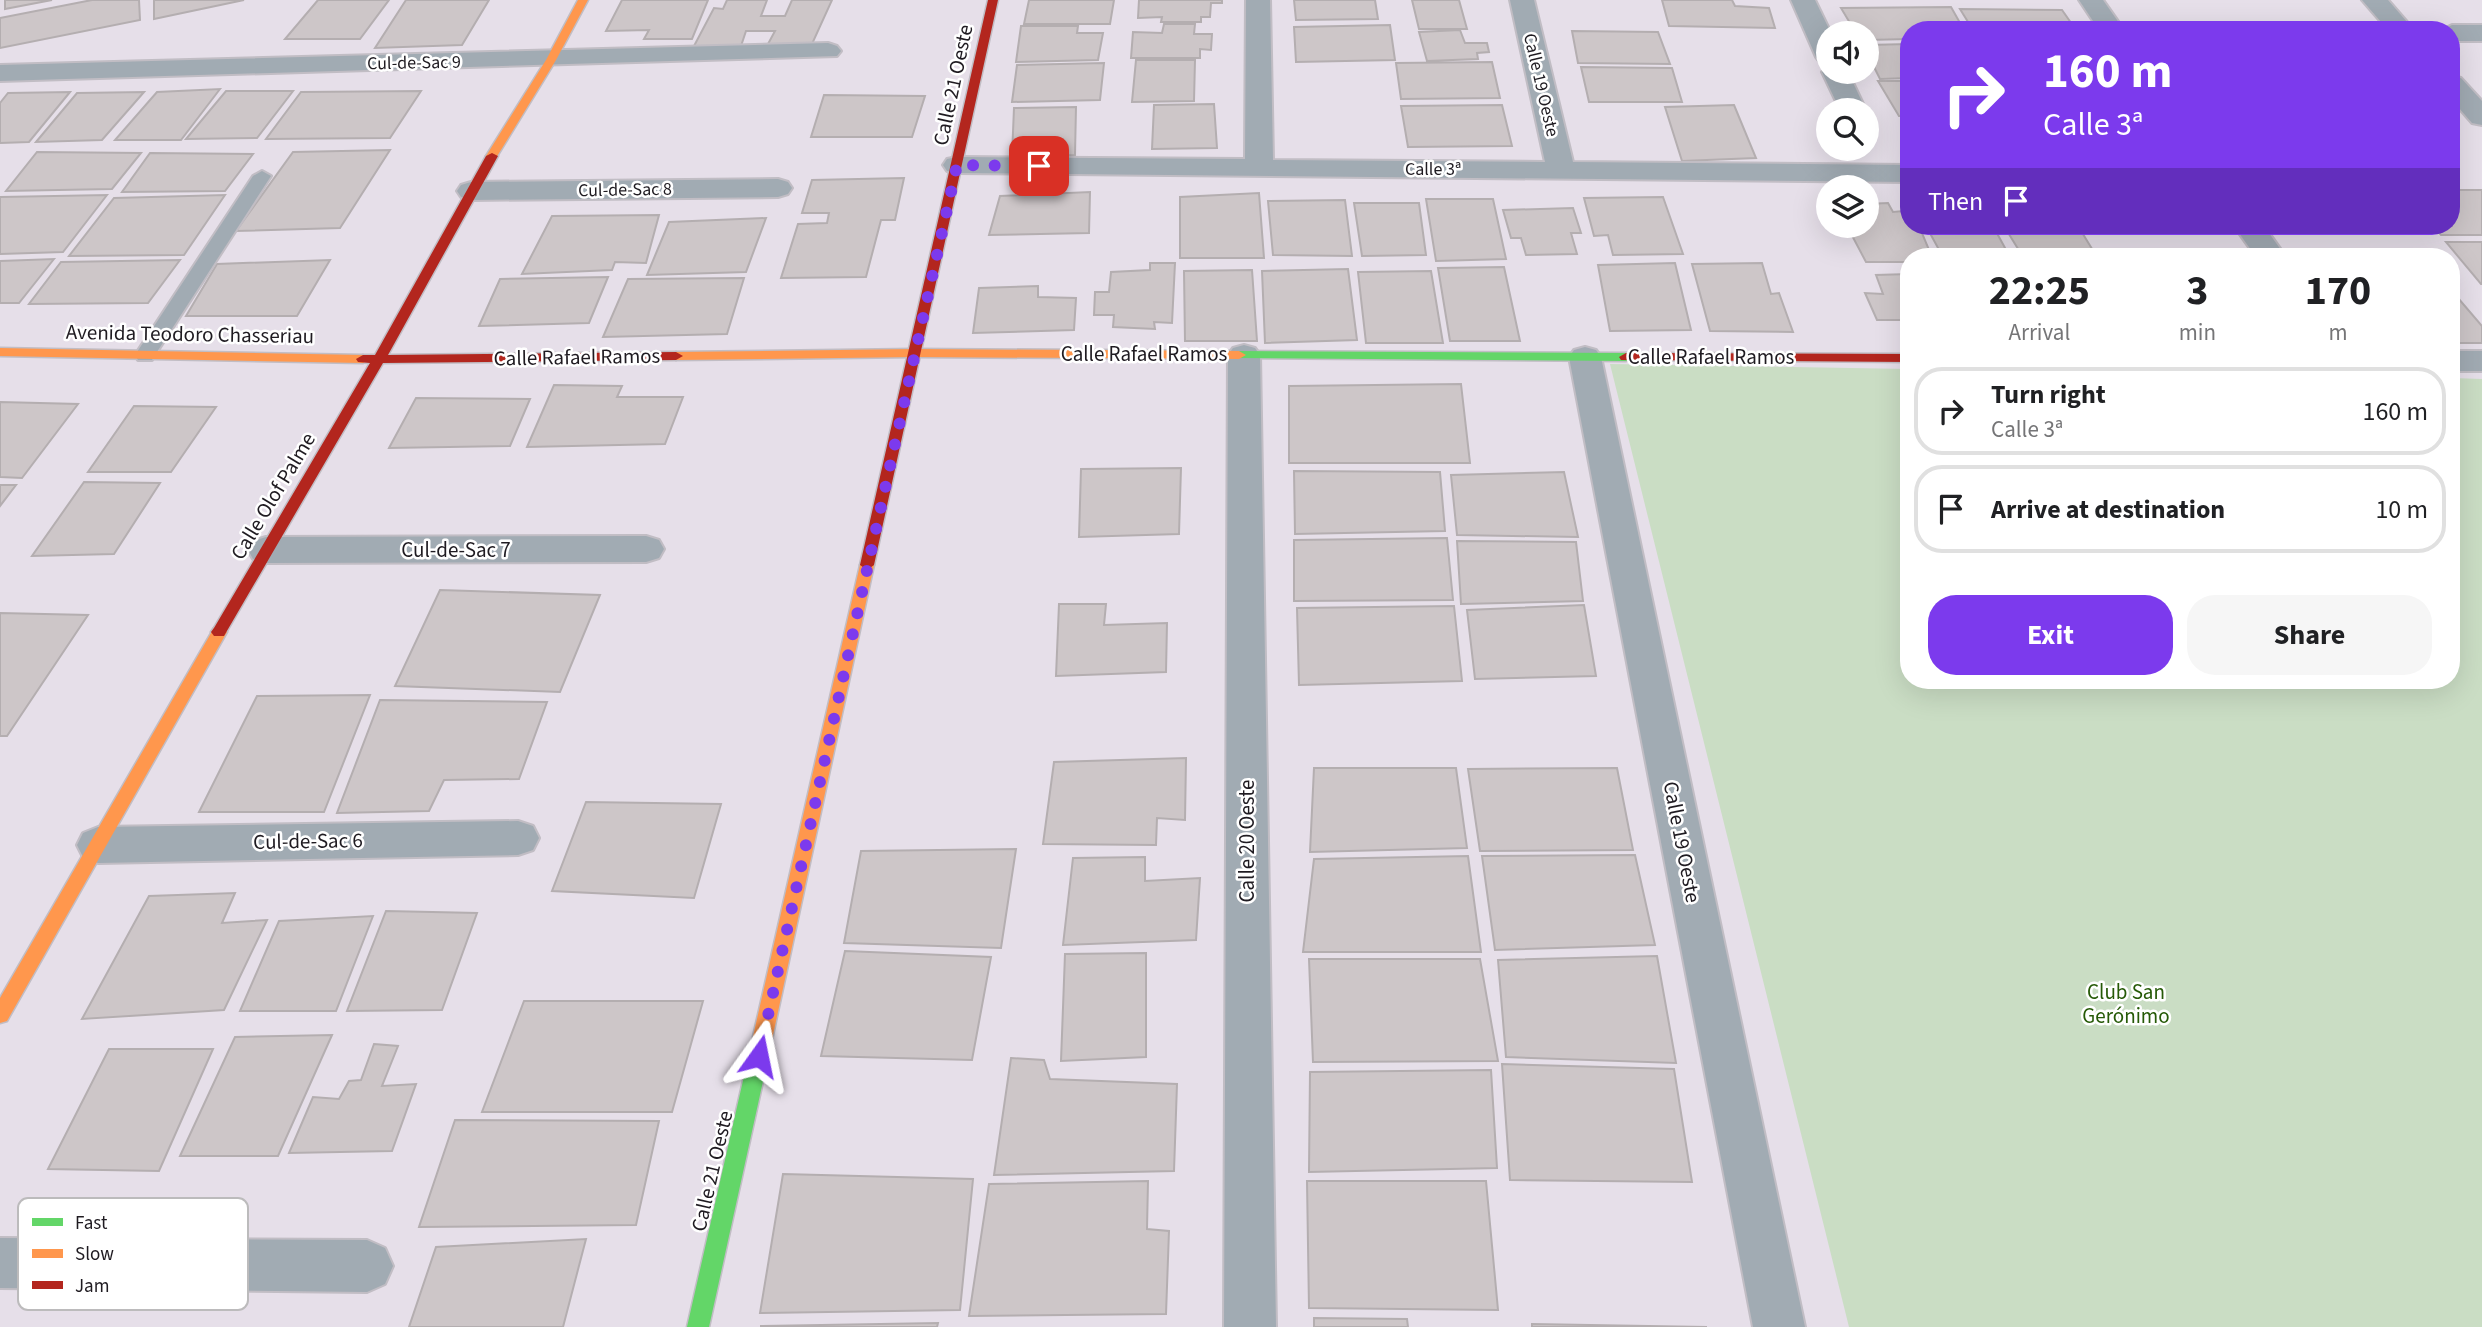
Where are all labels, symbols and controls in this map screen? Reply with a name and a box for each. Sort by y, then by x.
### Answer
map controls [1816,21,1879,238]
button: sound [1816,21,1879,84]
street label: Calle 21 Oeste [926,22,980,148]
street label: Calle 19 Oeste [1517,31,1565,139]
text: 160 m [2043,37,2172,107]
icon: right [1928,49,2019,140]
street label: Cul-de-Sac 9 [367,50,461,76]
button: search [1816,98,1879,161]
text: Calle 3ª [2043,102,2143,148]
pin [1009,136,1069,196]
icon: arrive [1020,147,1058,185]
street label: Calle 3ª [1405,157,1461,182]
button: layers [1816,175,1879,238]
street label: Cul-de-Sac 8 [578,177,672,203]
icon: arrive [1997,182,2035,220]
text: Then [1928,183,1983,220]
text: 22:25 [1989,261,2090,321]
text: 3 [2186,261,2208,321]
text: 170 [2305,261,2371,321]
text: Arrival [2008,316,2070,349]
text: min [2179,316,2216,349]
text: m [2328,316,2348,349]
street label: Avenida Teodoro Chasseriau [66,317,314,351]
street label: Calle Rafael Ramos [1061,339,1228,369]
street label: Calle Rafael Ramos [493,341,661,373]
street label: Calle Rafael Ramos [1628,342,1795,372]
text: Turn right [1991,376,2106,413]
icon: right [1932,392,1970,430]
text: 160 m [2362,393,2428,430]
text: Calle 3ª [1991,413,2063,446]
street label: Calle Olof Palme [223,427,323,565]
icon: arrive [1932,490,1970,528]
text: Arrive at destination [1991,491,2225,528]
text: 10 m [2375,491,2428,528]
street label: Cul-de-Sac 7 [401,535,511,565]
button: Exit [1928,595,2173,675]
button: Share [2187,595,2432,675]
street label: Calle 19 Oeste [1656,779,1708,905]
street label: Calle 20 Oeste [1232,780,1262,902]
street label: Cul-de-Sac 6 [253,825,363,857]
park label: Club San Gerónimo [2082,977,2170,1031]
position arrow [722,1019,796,1093]
street label: Calle 21 Oeste [684,1108,740,1234]
legend [18,1198,248,1310]
text: Fast [75,1210,108,1237]
text: Slow [75,1241,114,1268]
text: Jam [75,1273,109,1300]

